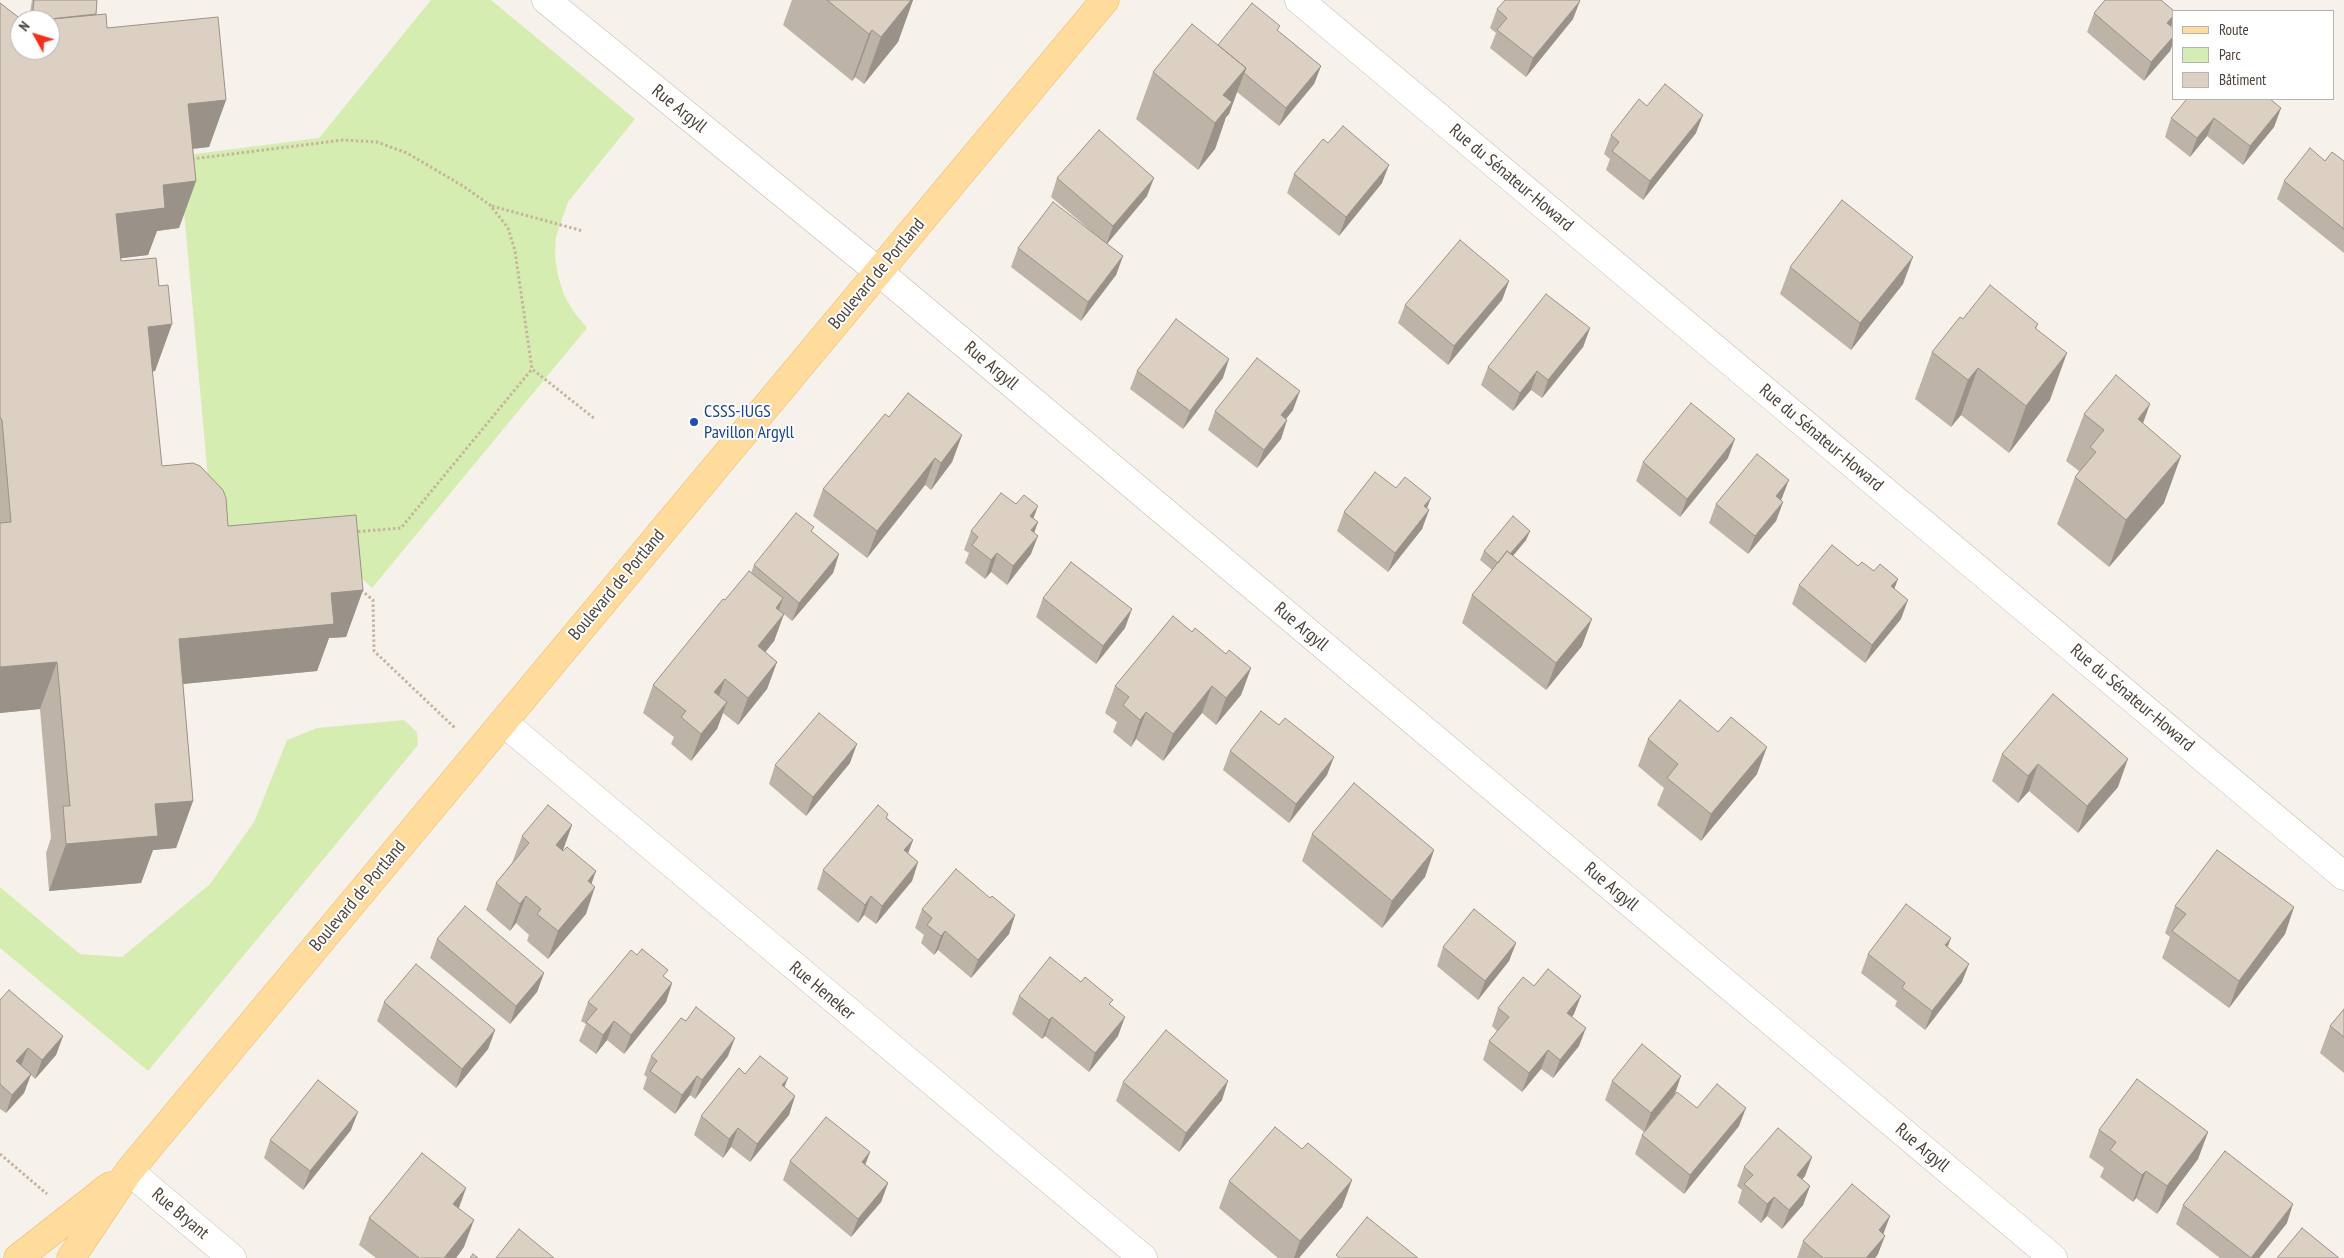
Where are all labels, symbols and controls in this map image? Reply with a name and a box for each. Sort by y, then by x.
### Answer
north arrow [10,10,60,60]
legend [2172,10,2334,100]
text: N [15,18,33,35]
text: Route [2219,20,2249,39]
text: Parc [2219,45,2241,64]
text: Bâtiment [2219,70,2266,89]
street label: Rue Argyll [647,80,711,138]
street label: Rue du Sénateur-Howard [1445,120,1577,236]
street label: Boulevard de Portland [824,214,930,334]
street label: Rue Argyll [960,337,1022,395]
street label: Rue du Sénateur-Howard [1755,380,1887,496]
place label: CSSS-IUGS Pavillon Argyll [704,401,794,444]
marker: CSSS-IUGS Pavillon Argyll [688,416,700,428]
street label: Boulevard de Portland [564,525,670,645]
street label: Rue Argyll [1270,598,1332,656]
street label: Rue du Sénateur-Howard [2066,640,2198,756]
street label: Boulevard de Portland [305,836,411,956]
street label: Rue Argyll [1580,858,1642,916]
street label: Rue Heneker [785,957,859,1025]
street label: Rue Argyll [1891,1119,1953,1177]
street label: Rue Bryant [147,1184,213,1244]

